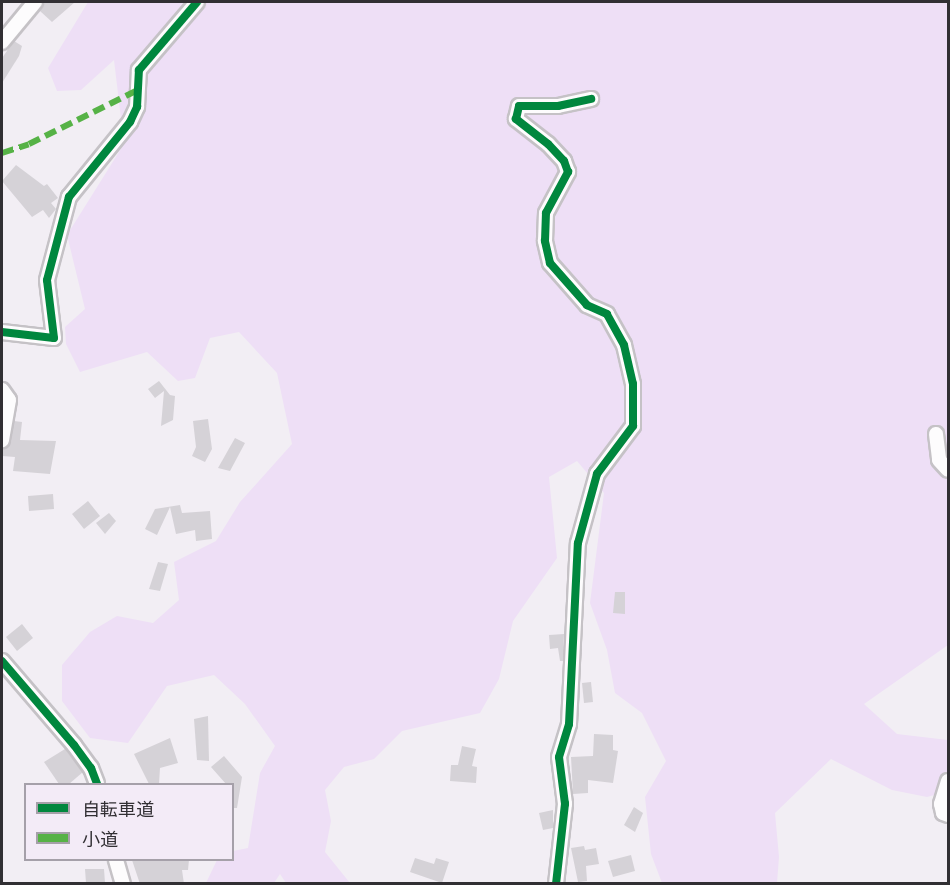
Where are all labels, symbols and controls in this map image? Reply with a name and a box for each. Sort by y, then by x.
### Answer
legend [24,783,234,861]
text: 自転車道 [82,797,154,821]
text: 小道 [82,827,118,851]

